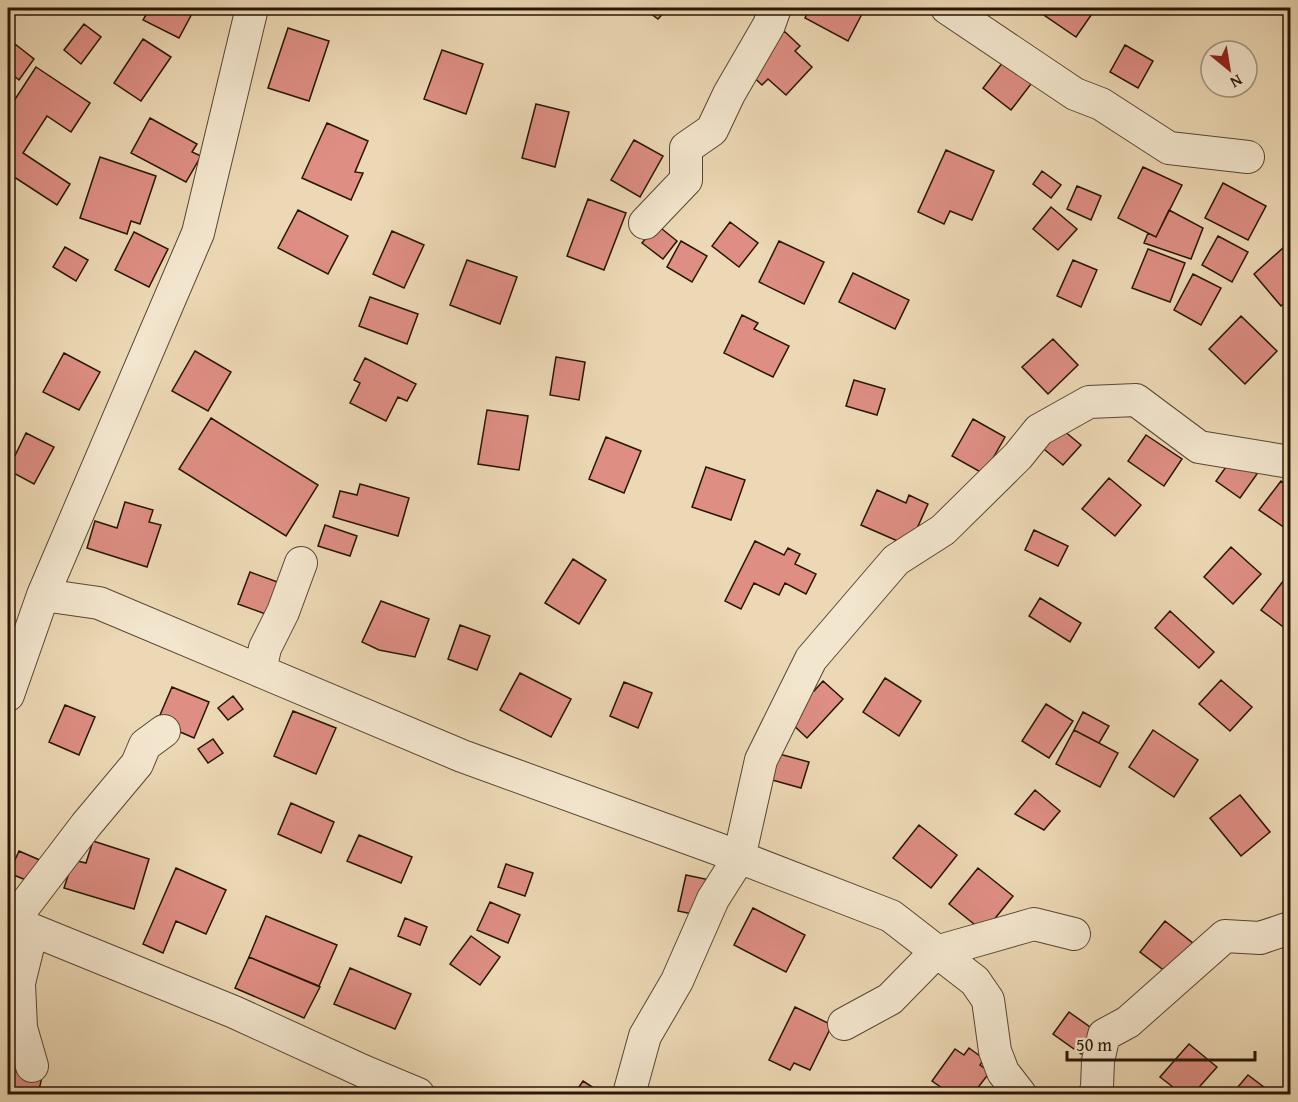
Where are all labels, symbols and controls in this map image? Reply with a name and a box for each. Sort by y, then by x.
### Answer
north arrow [1199,39,1259,99]
text: N [1226,69,1247,95]
scale bar [1067,1024,1254,1062]
text: 50 m [1076,1031,1112,1058]

